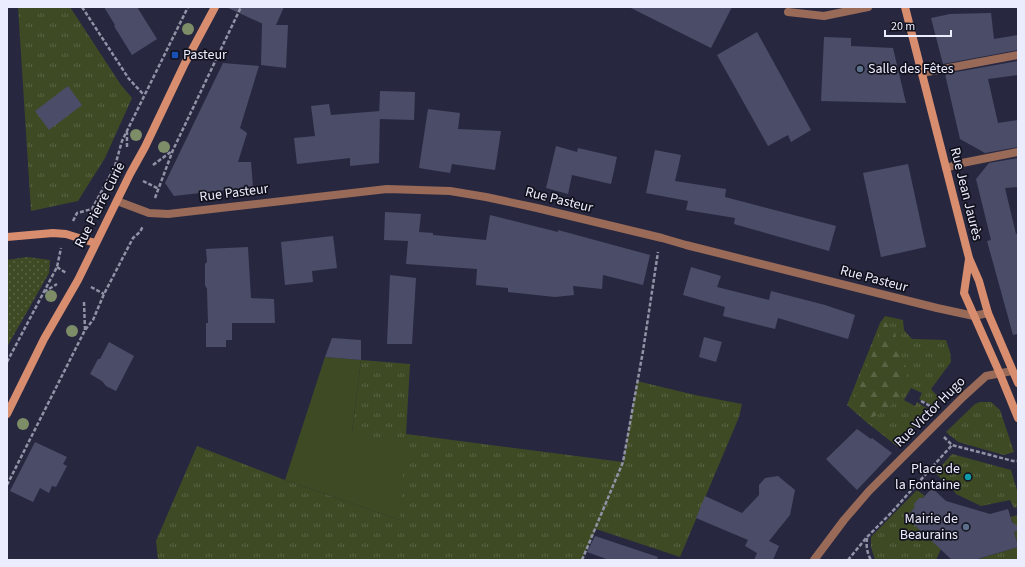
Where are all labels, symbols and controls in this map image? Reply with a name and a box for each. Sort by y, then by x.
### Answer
scale bar [885,12,951,38]
text: 20 m [891,18,915,35]
place label: Pasteur [183,45,227,65]
marker: Pasteur [170,50,180,60]
place label: Salle des Fêtes [868,59,954,79]
marker: Salle des Fêtes [855,64,865,74]
street label: Rue Jean Jaurès [945,145,987,243]
street label: Rue Pierre Curie [70,159,130,251]
street label: Rue Pasteur [198,179,270,207]
street label: Rue Pasteur [523,182,595,218]
street label: Rue Pasteur [838,260,910,298]
street label: Rue Victor Hugo [890,372,970,452]
place label: Place de la Fontaine [895,459,960,495]
marker: Place de la Fontaine [963,472,973,482]
place label: Mairie de Beaurains [900,509,958,545]
marker: Mairie de Beaurains [961,522,971,532]

